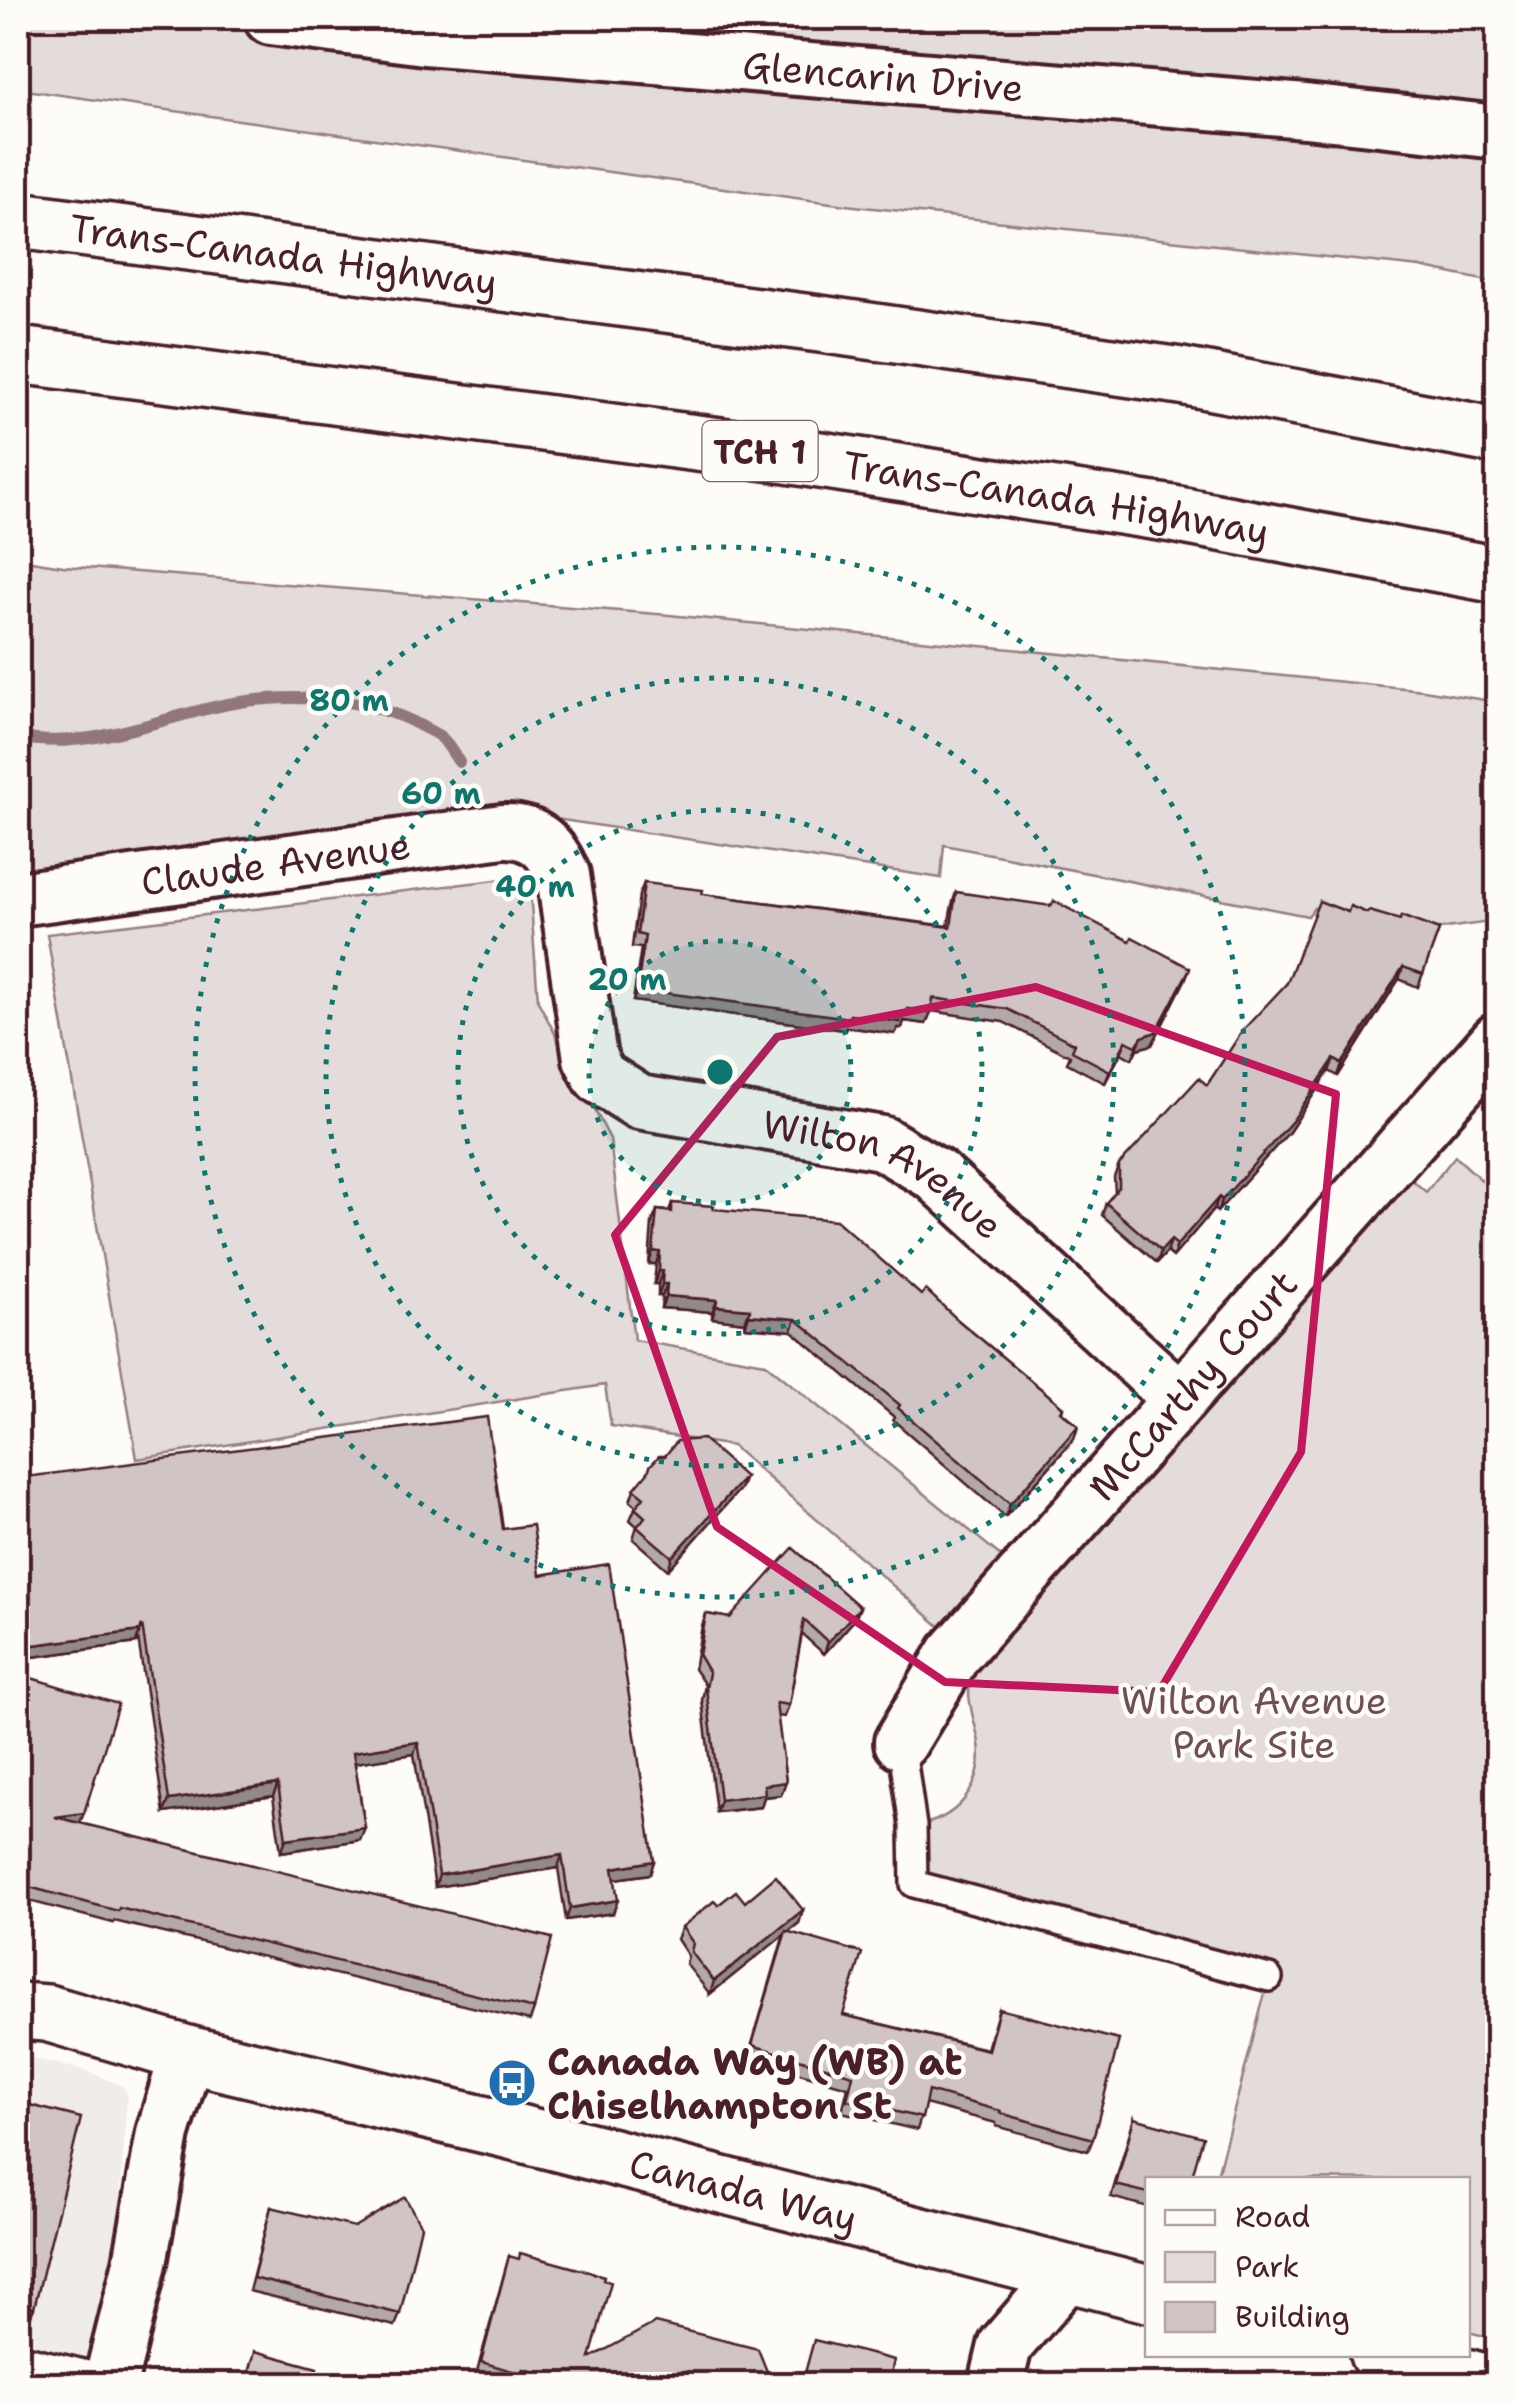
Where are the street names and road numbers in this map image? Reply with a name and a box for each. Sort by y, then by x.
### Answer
street label: Glencarin Drive [741,39,1026,113]
street label: Trans-Canada Highway [67,201,501,307]
road number: TCH 1 [702,421,818,481]
street label: Trans-Canada Highway [840,438,1273,557]
street label: Claude Avenue [137,819,414,907]
street label: Wilton Avenue [759,1098,1015,1250]
street label: McCarthy Court [1076,1259,1308,1511]
street label: Canada Way [624,2137,863,2244]

